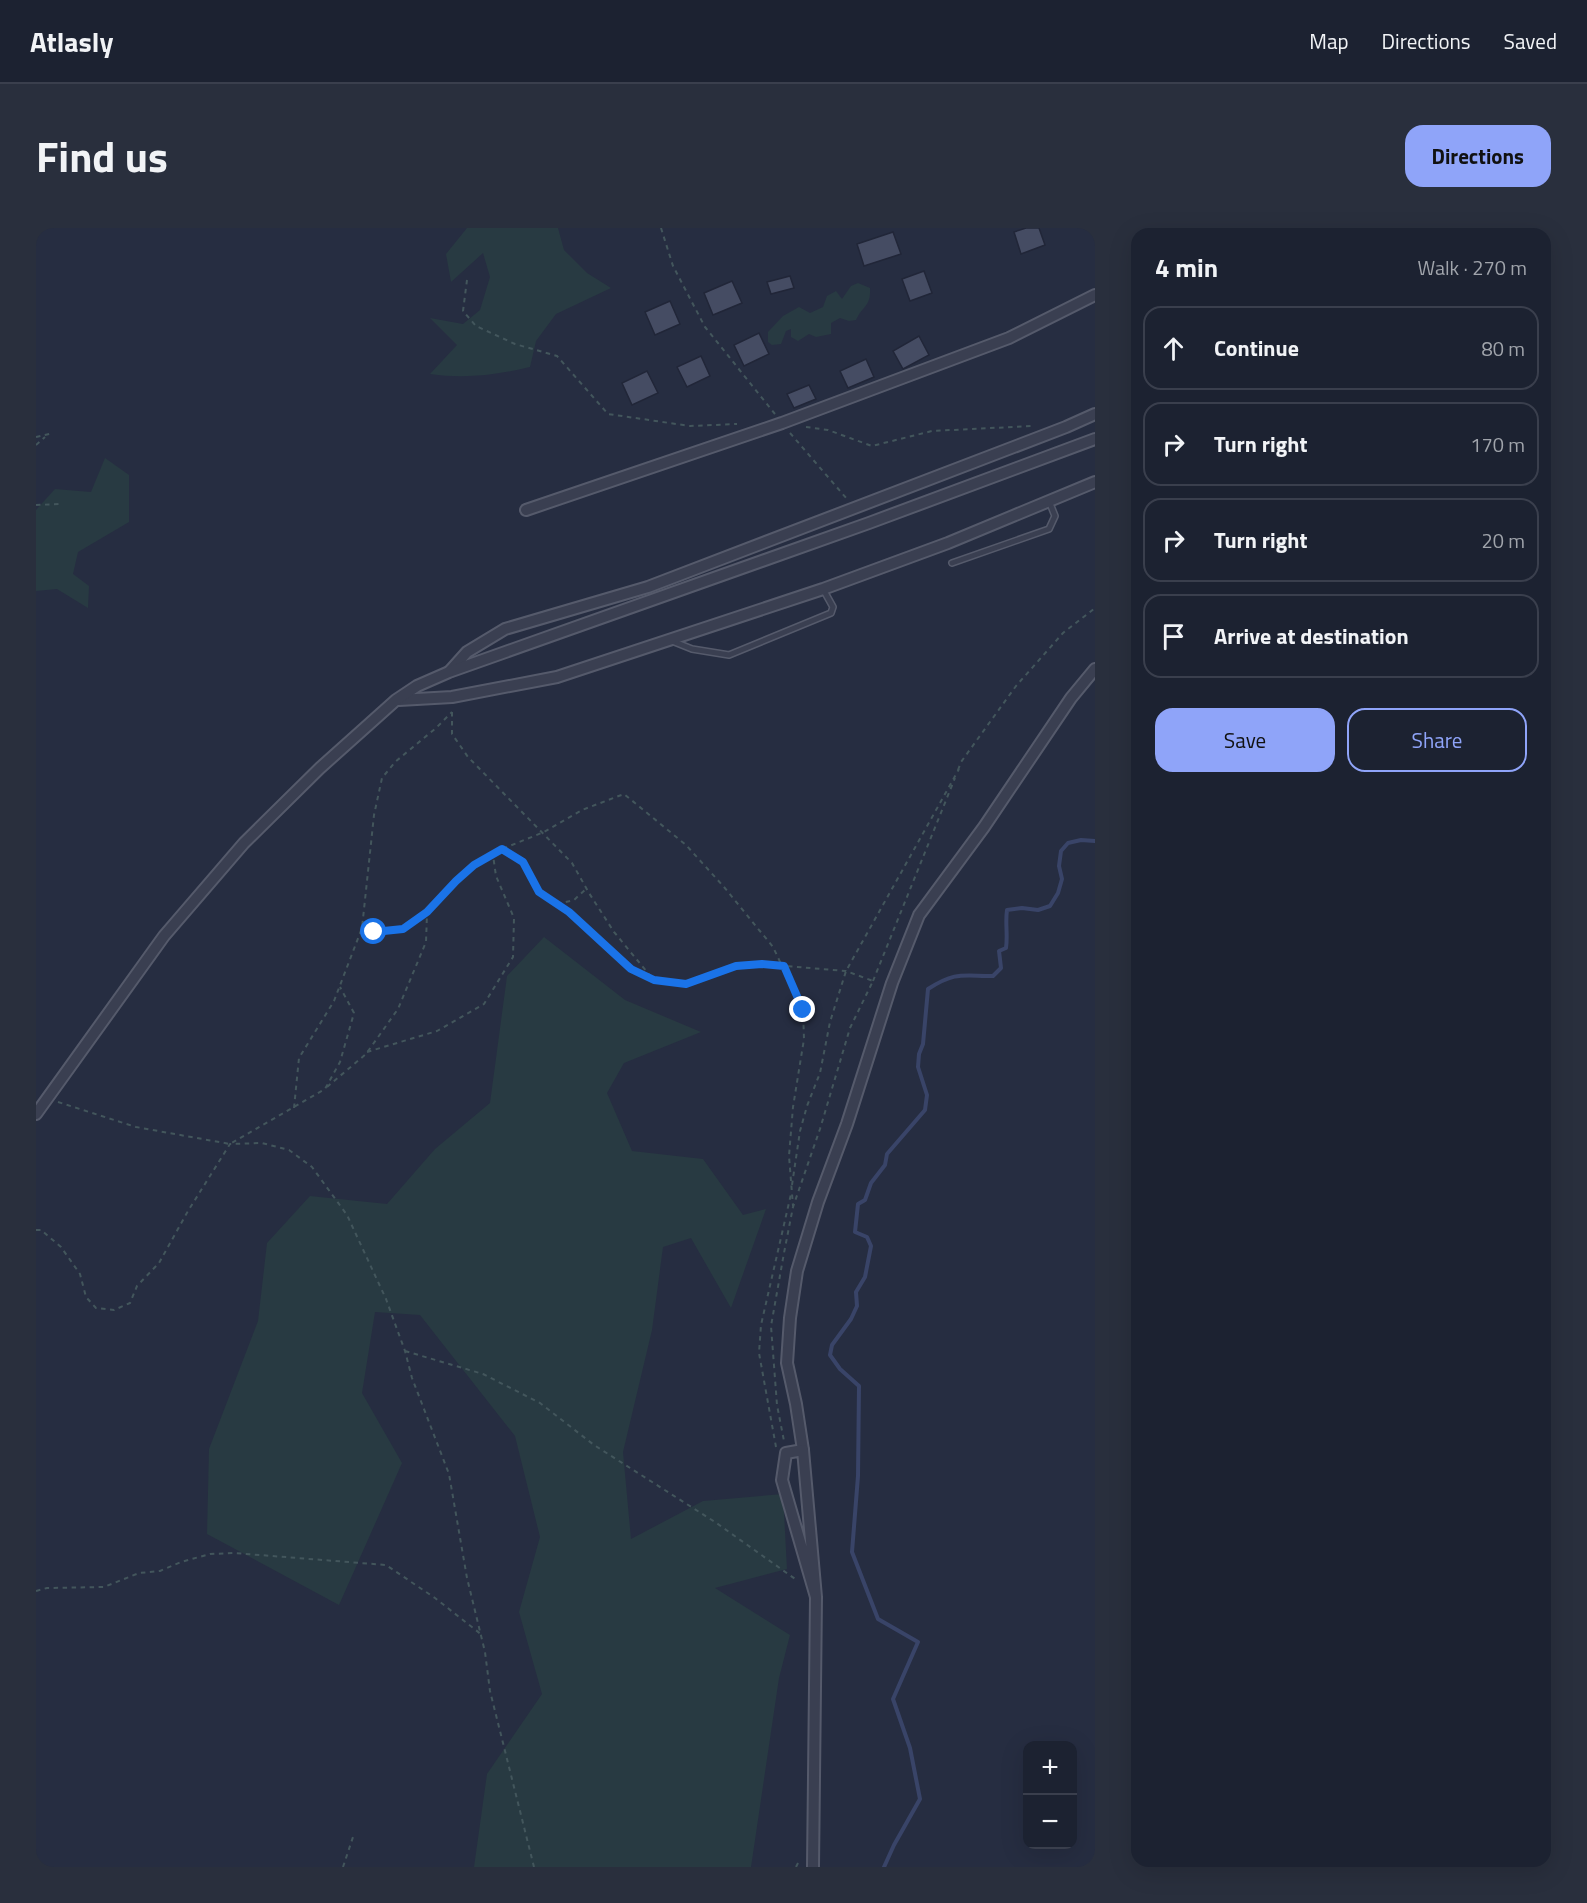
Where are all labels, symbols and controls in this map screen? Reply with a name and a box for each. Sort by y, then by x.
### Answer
text: Atlasly [30,20,113,63]
text: Map [1309,25,1349,57]
text: Directions [1382,25,1471,57]
text: Saved [1504,25,1557,57]
text: Find us [36,124,168,188]
button: Directions [1405,125,1551,187]
text: 4 min [1155,248,1218,287]
text: Walk · 270 m [1418,252,1527,283]
text: Continue [1214,331,1299,365]
icon: ahead [1157,332,1190,365]
text: 80 m [1481,333,1525,364]
text: Turn right [1214,427,1308,461]
icon: right [1157,428,1190,461]
text: 170 m [1470,429,1525,460]
text: Turn right [1214,523,1308,557]
icon: right [1157,524,1190,557]
text: 20 m [1481,525,1525,556]
text: Arrive at destination [1214,619,1409,653]
icon: arrive [1157,620,1190,653]
button: Save [1155,708,1335,772]
button: Share [1347,708,1527,772]
route start [360,918,386,944]
route end [789,996,815,1022]
map controls [1023,1741,1077,1849]
button: + [1023,1741,1077,1795]
button: − [1023,1795,1077,1849]

